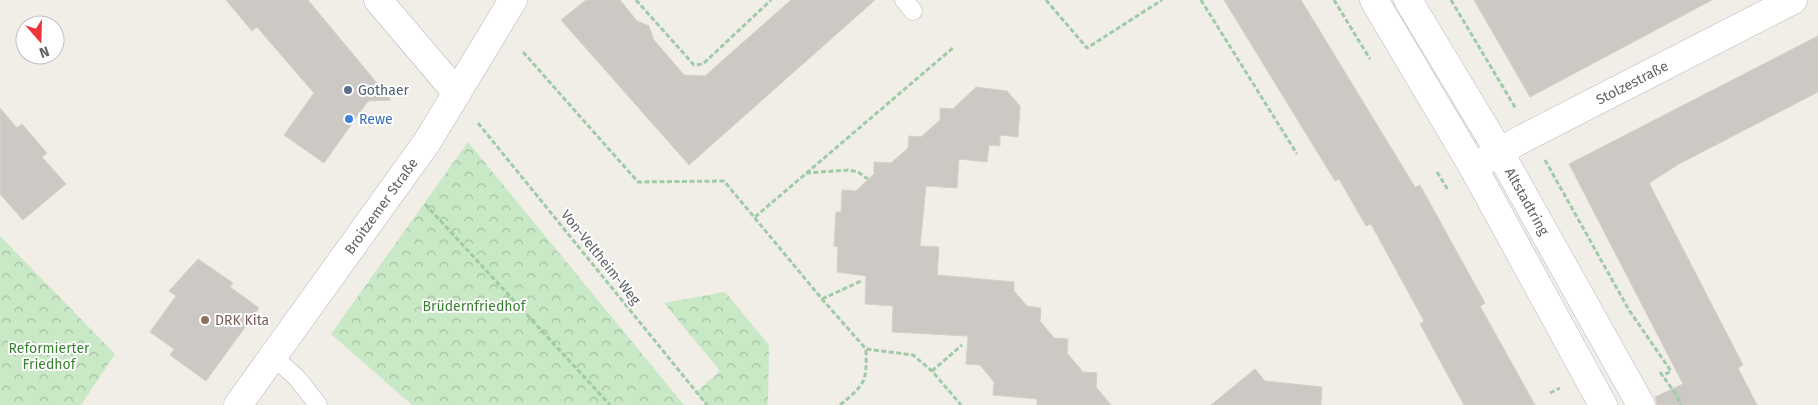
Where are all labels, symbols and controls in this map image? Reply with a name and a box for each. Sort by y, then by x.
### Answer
north arrow [15,15,65,65]
text: N [37,42,52,61]
street label: Stolzestraße [1593,58,1671,109]
place label: Gothaer [358,82,410,99]
marker: Gothaer [342,84,354,96]
place label: Rewe [359,111,393,128]
marker: Rewe [343,113,355,125]
street label: Broitzemer Straße [341,155,422,258]
street label: Altstadtring [1501,165,1553,239]
street label: Von-Veltheim-Weg [557,206,645,309]
park label: Brüdernfriedhof [423,298,527,315]
place label: DRK Kita [215,312,269,329]
marker: DRK Kita [199,314,211,326]
park label: Reformierter Friedhof [9,340,90,373]

